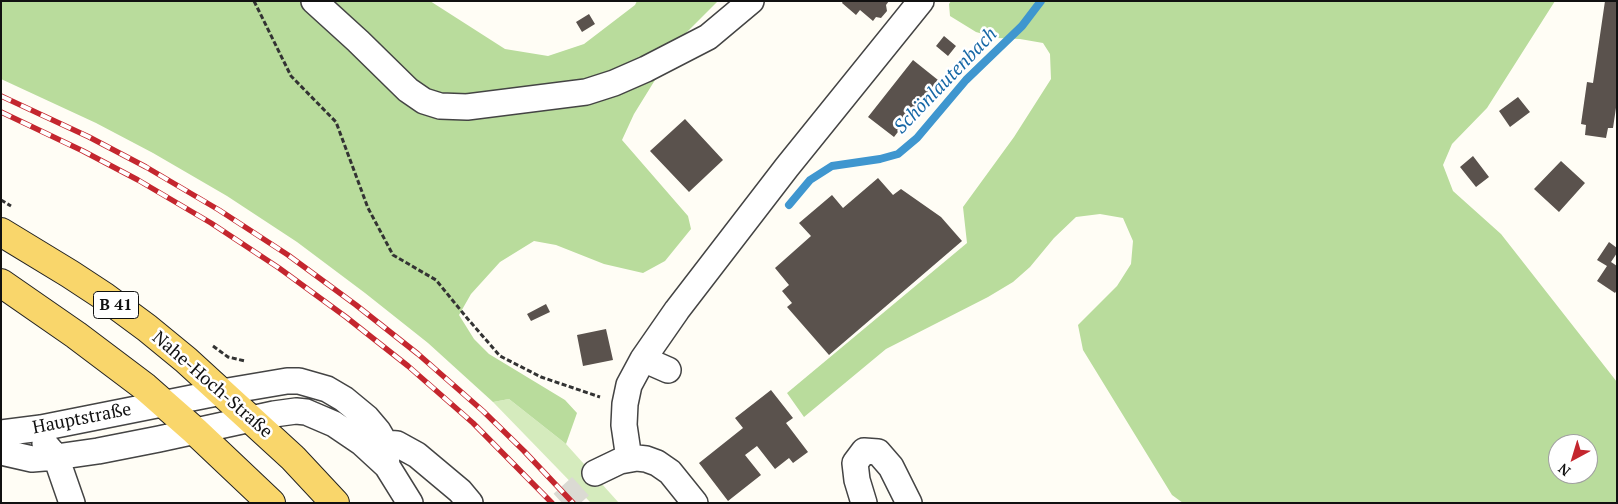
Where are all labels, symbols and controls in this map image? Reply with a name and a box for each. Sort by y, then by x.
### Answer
water label: Schönlautenbach [890,23,1002,139]
road number: B 41 [94,292,138,318]
street label: Nahe-Hoch-Straße [148,327,276,443]
street label: Hauptstraße [31,399,133,439]
north arrow [1548,434,1598,484]
text: N [1554,460,1574,481]

